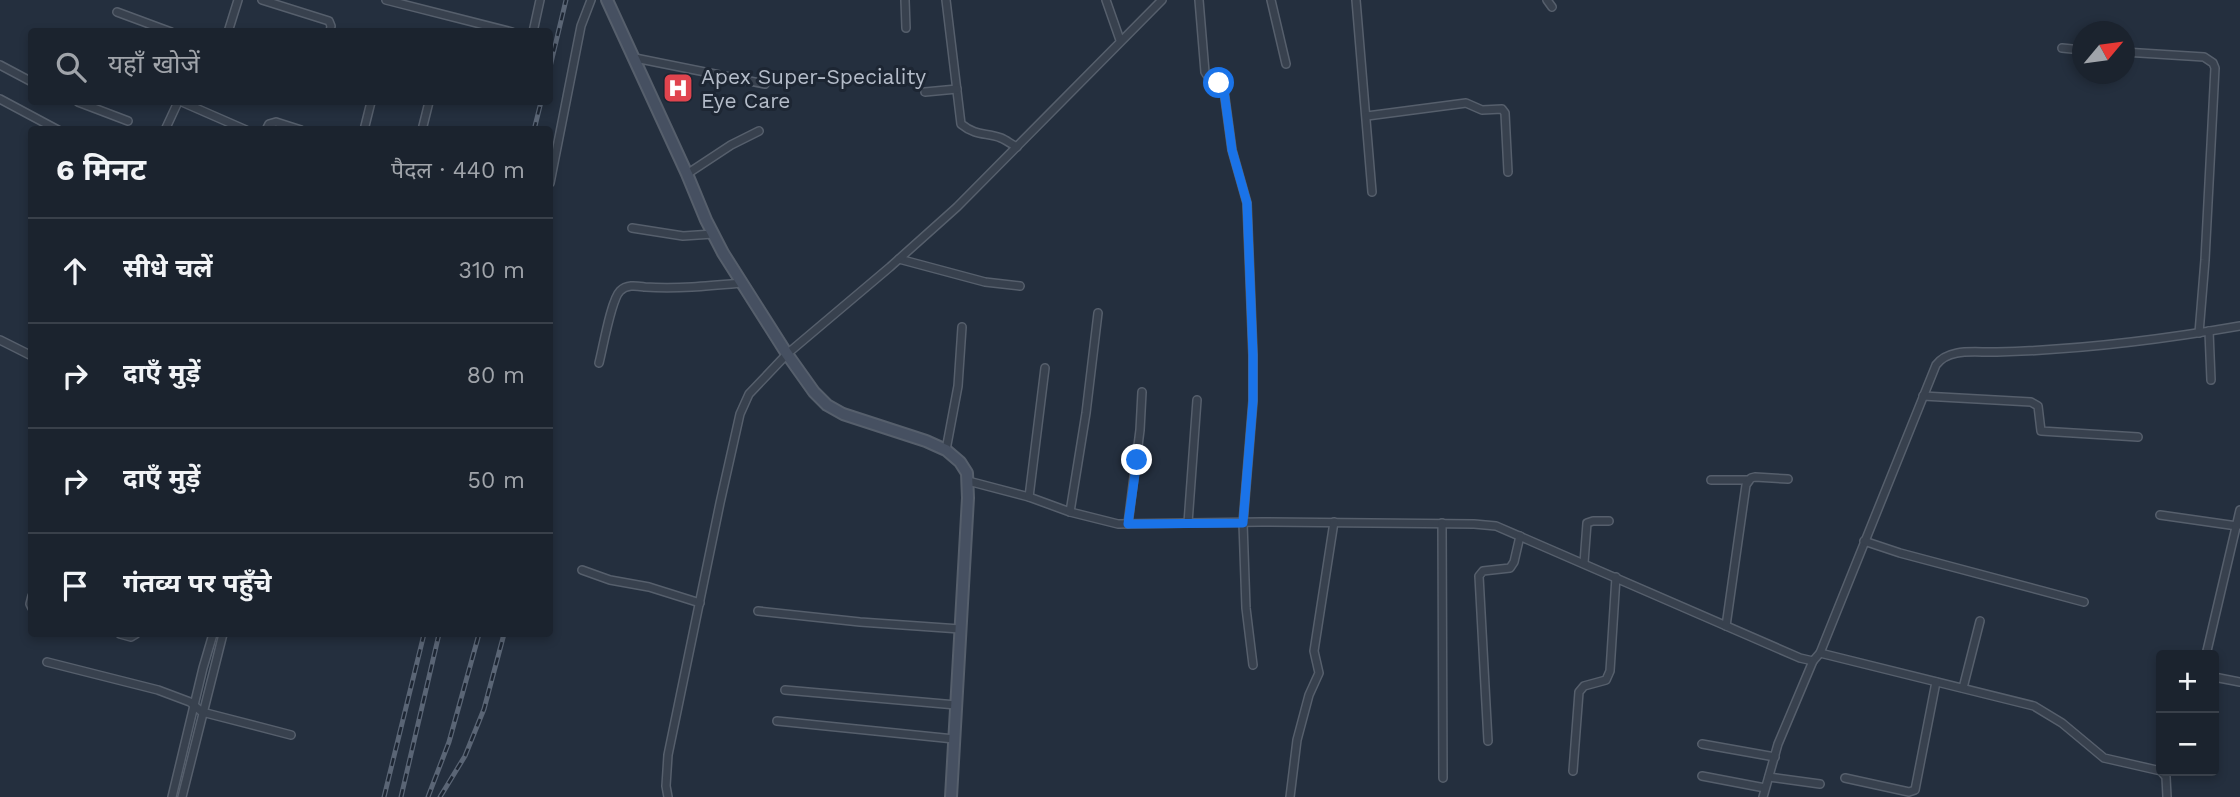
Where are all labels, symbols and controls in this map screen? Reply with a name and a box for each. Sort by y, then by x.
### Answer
north arrow [2072,21,2135,84]
search box [28,28,553,105]
icon: search [52,48,90,86]
text: यहाँ खोजें [108,49,200,79]
place label: Apex Super-Speciality Eye Care [701,64,926,113]
route start [1203,67,1234,98]
hospital icon: Apex Super-Speciality Eye Care [661,71,695,105]
text: 6 मिनट [56,152,146,187]
text: पैदल · 440 m [391,157,525,184]
icon: ahead [56,252,94,290]
text: सीधे चलें [123,253,212,283]
text: 310 m [459,257,525,284]
icon: right [56,357,94,395]
text: दाएँ मुड़ें [123,358,200,388]
text: 80 m [467,362,525,389]
route end [1121,444,1152,475]
icon: right [56,462,94,500]
text: दाएँ मुड़ें [123,463,200,493]
text: 50 m [468,467,525,494]
icon: arrive [56,567,94,605]
text: गंतव्य पर पहुँचे [123,568,272,598]
map controls [2156,650,2219,776]
button: + [2156,650,2219,713]
button: − [2156,713,2219,776]

